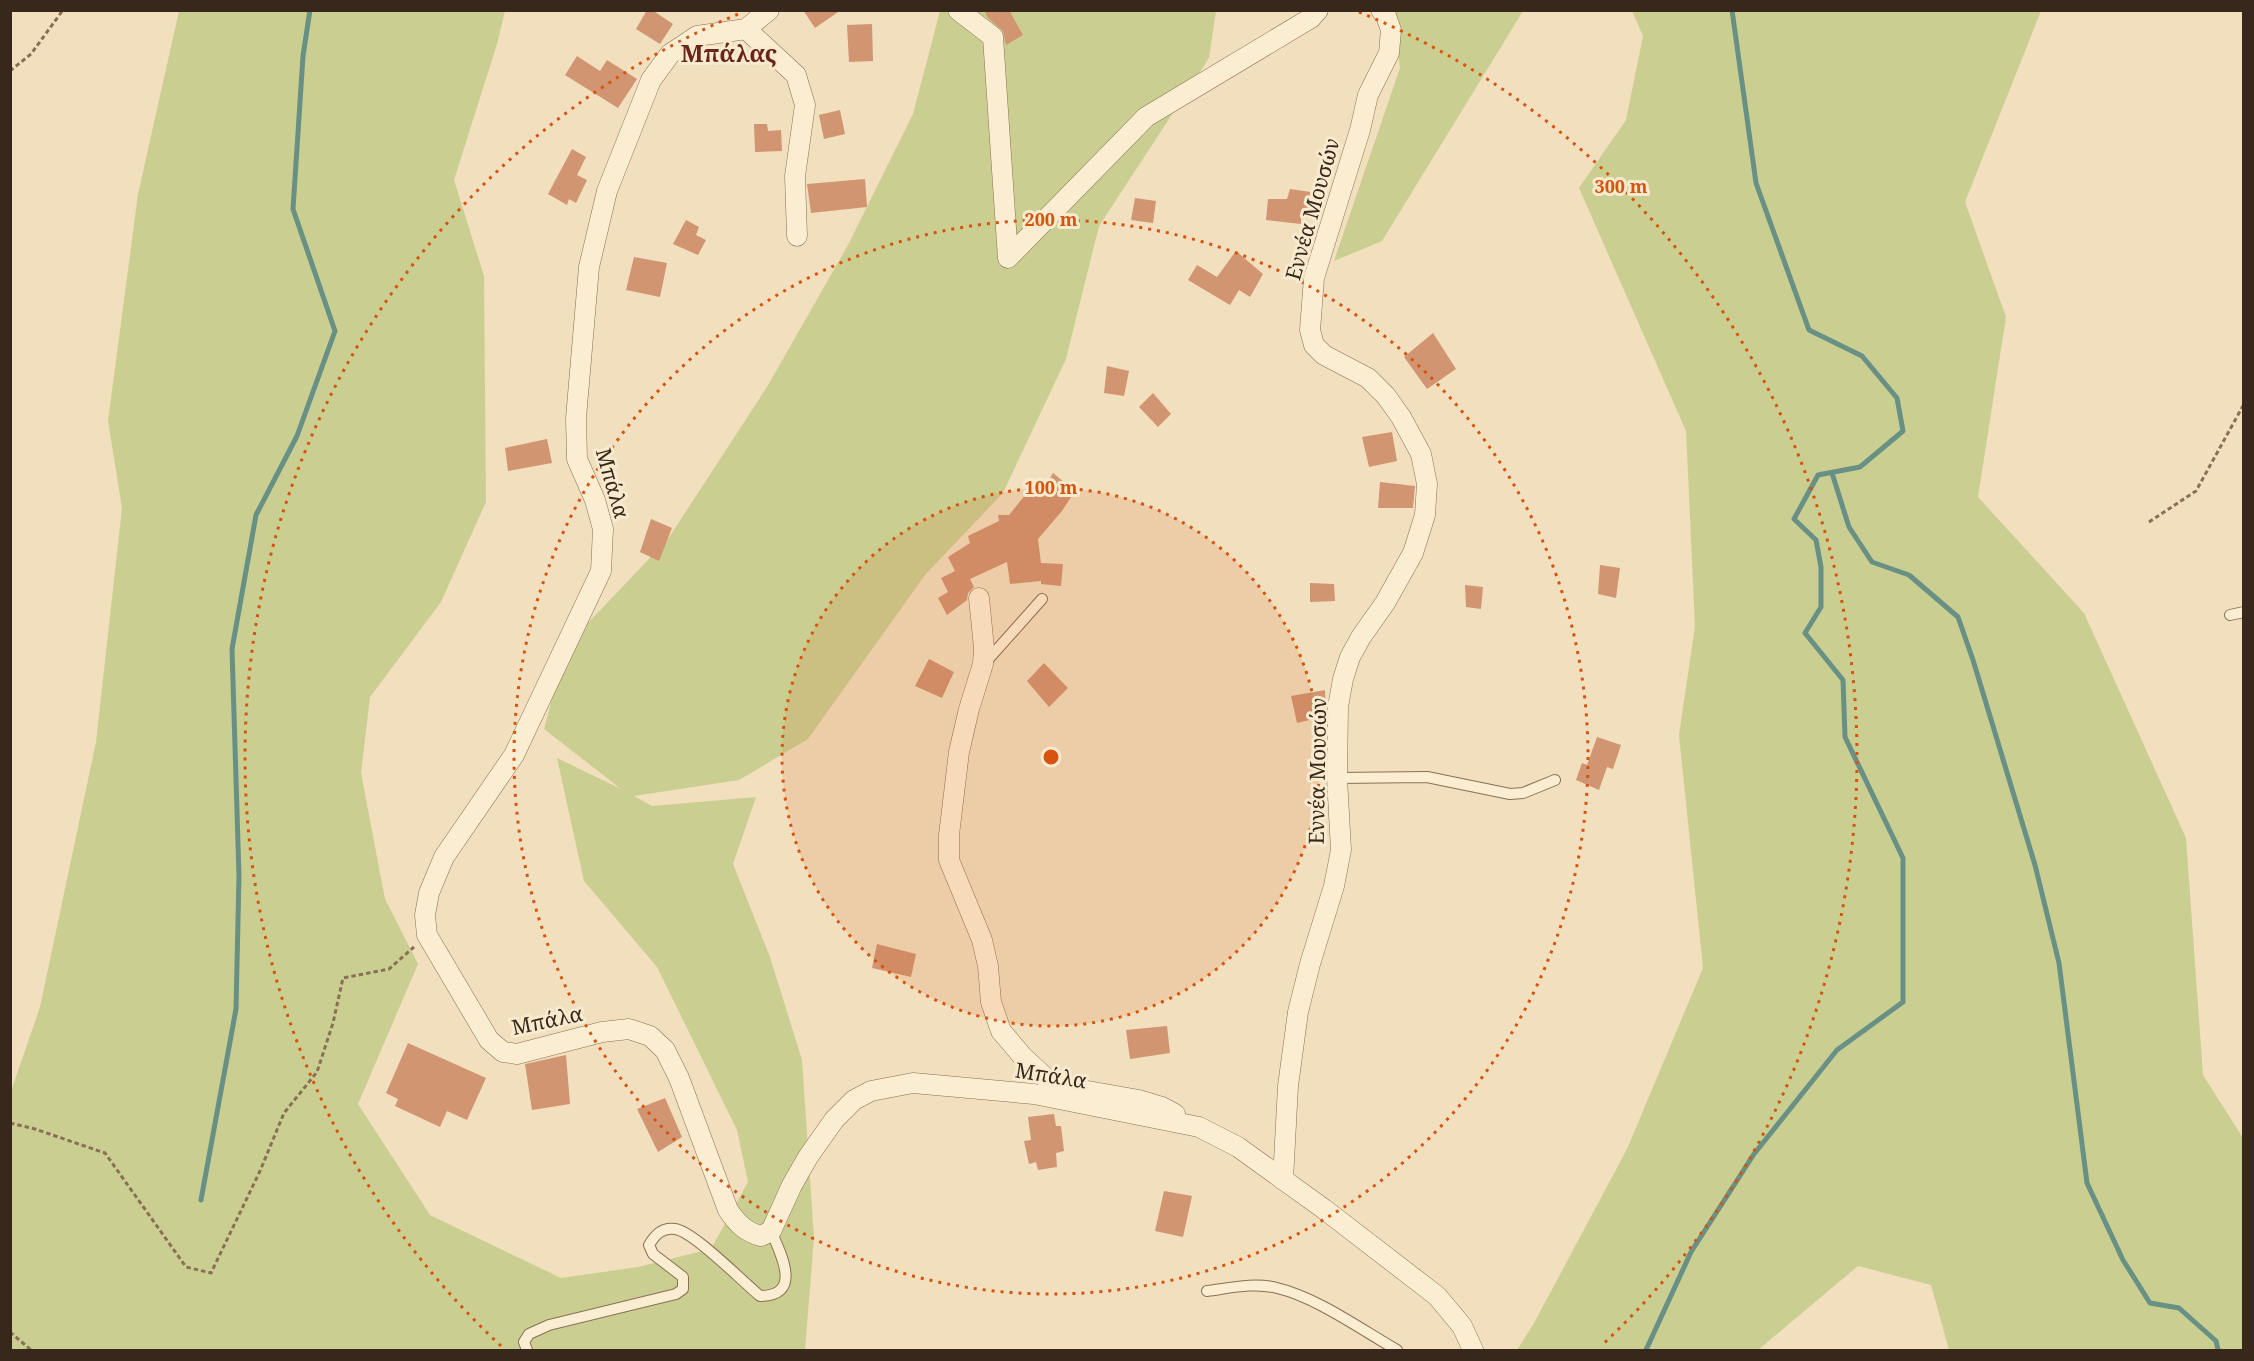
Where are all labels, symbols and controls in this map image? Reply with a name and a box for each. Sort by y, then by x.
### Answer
district label: Μπάλας [681,36,777,69]
street label: Εννέα Μουσών [1278,135,1346,283]
text: 300 m [1595,174,1648,198]
text: 200 m [1025,207,1078,231]
street label: Μπάλα [590,445,637,522]
text: 100 m [1025,475,1078,499]
street label: Εννέα Μουσών [1302,698,1332,844]
centre of rings [1041,747,1061,767]
street label: Μπάλα [509,999,586,1041]
street label: Μπάλα [1013,1056,1089,1095]

